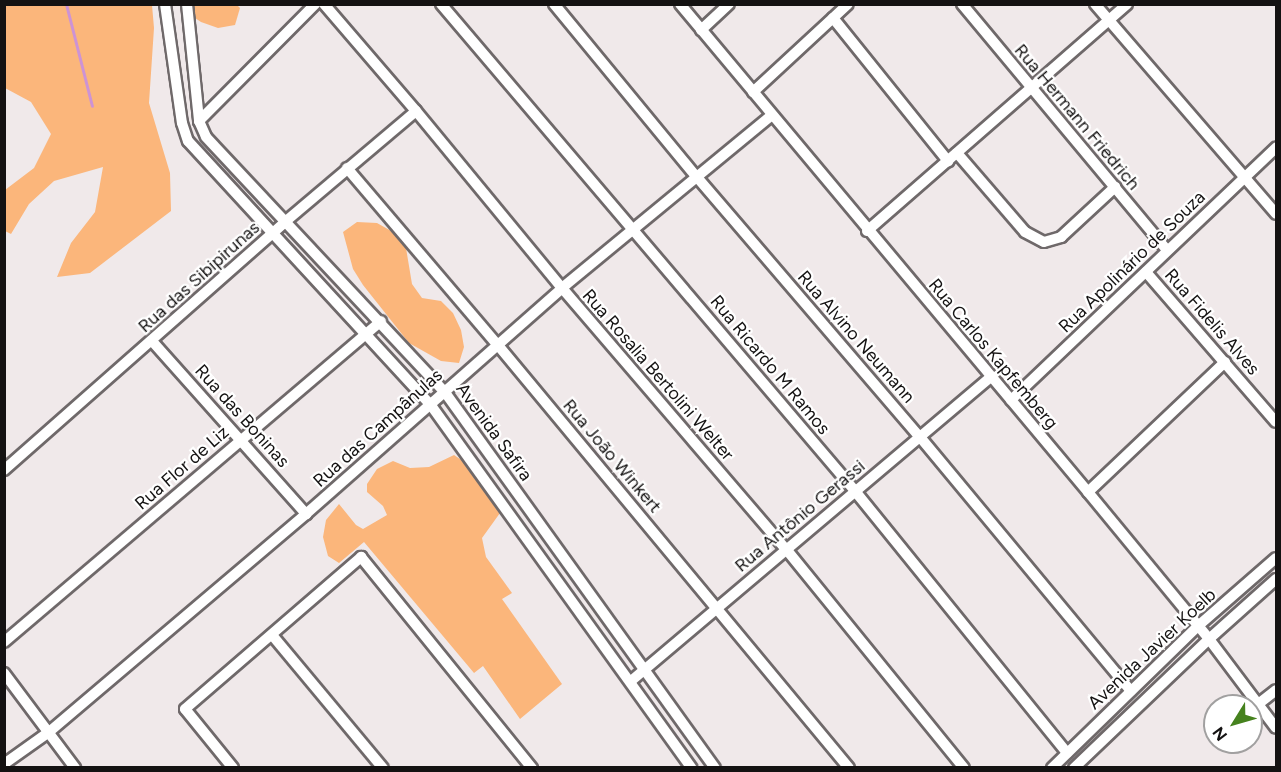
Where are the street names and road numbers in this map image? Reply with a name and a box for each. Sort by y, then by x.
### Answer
street label: Rua Hermann Friedrich [1010,40,1144,194]
street label: Rua Apolinário de Souza [1054,186,1210,338]
street label: Rua das Sibipirunas [134,217,264,337]
street label: Rua Fidelis Alves [1160,264,1264,380]
street label: Rua Alvino Neumann [793,267,919,407]
street label: Rua Carlos Kapfemberg [924,274,1062,434]
street label: Rua Rosalia Bertolini Welter [578,285,738,465]
street label: Rua Ricardo M Ramos [705,291,835,439]
street label: Rua das Boninas [190,360,294,472]
street label: Rua das Campânulas [309,364,447,492]
street label: Avenida Safira [451,379,537,485]
street label: Rua João Winkert [558,395,666,517]
street label: Rua Flor de Liz [131,422,233,514]
street label: Rua Antônio Gerassi [731,455,869,577]
street label: Avenida Javier Koelb [1084,584,1220,714]

